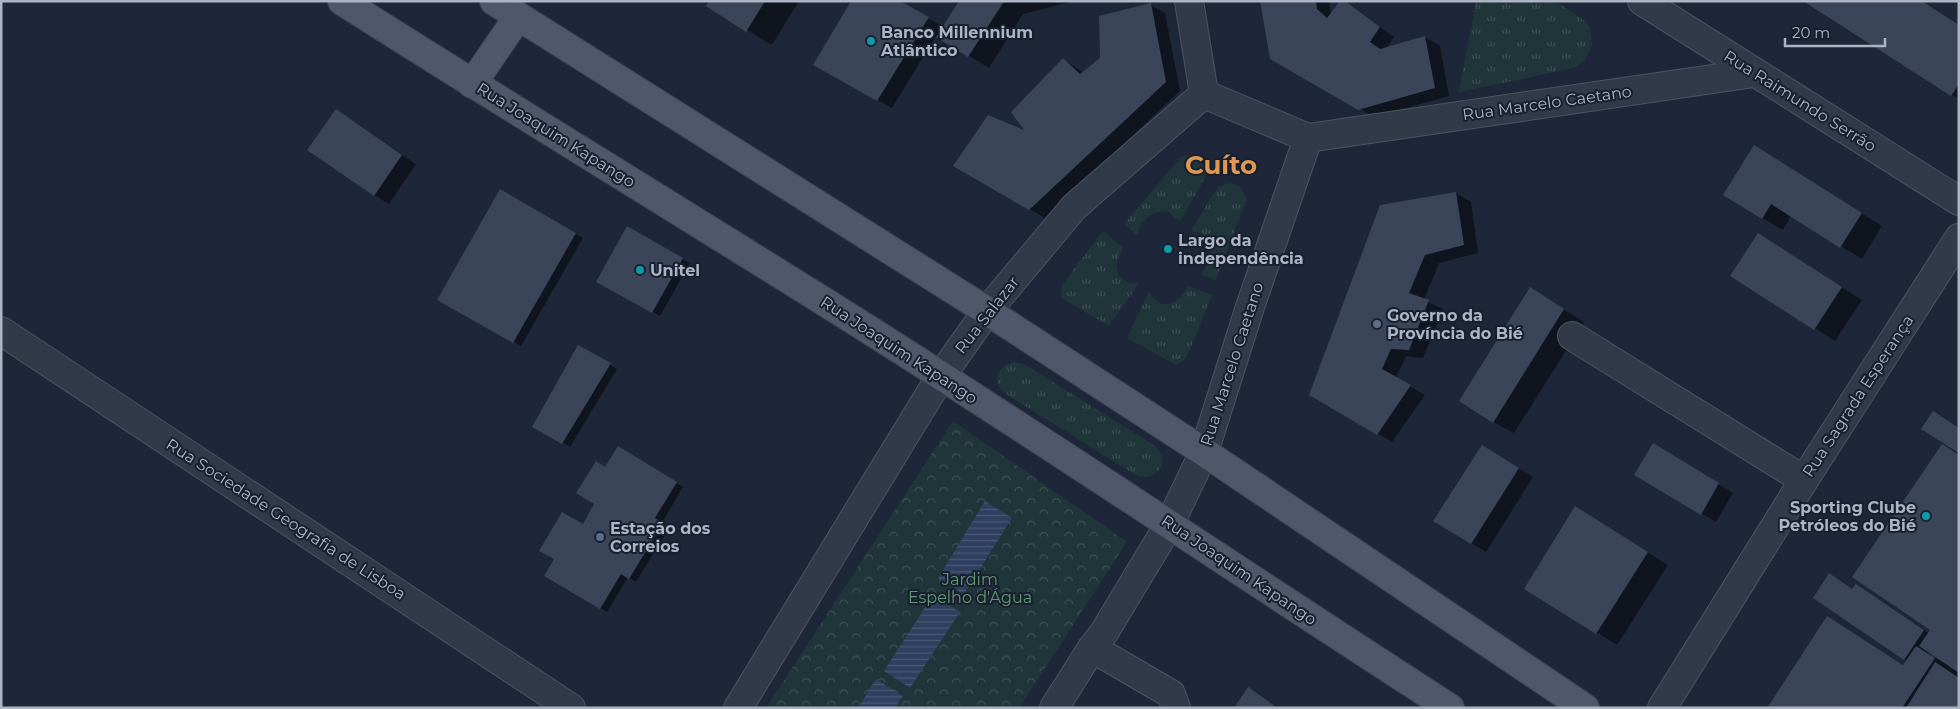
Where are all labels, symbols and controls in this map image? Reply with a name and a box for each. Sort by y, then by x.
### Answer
scale bar [1785,15,1885,47]
place label: Banco Millennium Atlântico [880,23,1033,60]
text: 20 m [1792,23,1830,42]
marker: Banco Millennium Atlântico [865,35,877,47]
street label: Rua Raimundo Serrão [1720,46,1880,156]
street label: Rua Joaquim Kapango [473,78,639,192]
street label: Rua Marcelo Caetano [1461,82,1633,124]
district label: Cuíto [1185,149,1257,181]
place label: Largo da independência [1178,231,1304,268]
marker: Largo da independência [1162,243,1174,255]
place label: Unitel [650,261,700,280]
marker: Unitel [634,264,646,276]
street label: Rua Salazar [951,273,1023,357]
street label: Rua Marcelo Caetano [1197,280,1267,448]
street label: Rua Joaquim Kapango [817,292,981,408]
place label: Governo da Província do Bié [1387,306,1523,343]
street label: Rua Sagrada Esperança [1798,311,1918,481]
marker: Governo da Província do Bié [1371,318,1383,330]
street label: Rua Sociedade Geografia de Lisboa [163,434,409,604]
place label: Sporting Clube Petróleos do Bié [1779,498,1916,535]
marker: Sporting Clube Petróleos do Bié [1920,510,1932,522]
street label: Rua Joaquim Kapango [1158,511,1320,629]
place label: Estação dos Correios [610,519,711,556]
marker: Estação dos Correios [594,531,606,543]
park label: Jardim Espelho d'Água [908,570,1032,607]

